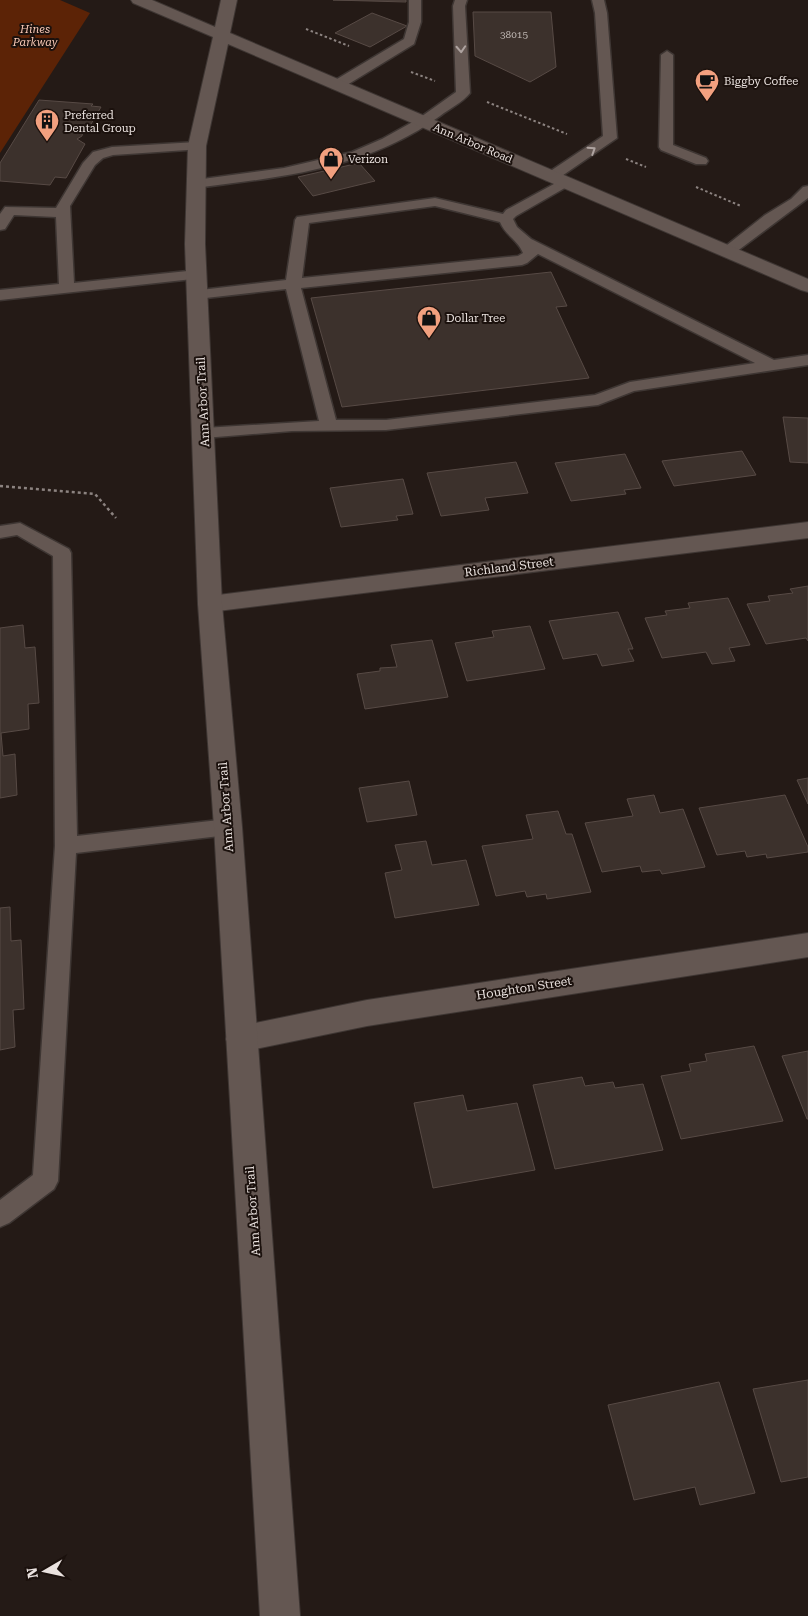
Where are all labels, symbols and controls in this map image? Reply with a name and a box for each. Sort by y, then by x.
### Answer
park label: Hines Parkway [12,23,58,49]
house number: 38015 [500,29,528,40]
one-way arrow [456,45,467,53]
cafe icon: Biggby Coffee [694,68,720,102]
place label: Biggby Coffee [724,75,798,88]
building icon: Preferred Dental Group [34,108,60,142]
place label: Preferred Dental Group [64,109,136,135]
street label: Ann Arbor Road [431,121,514,166]
shop icon: Verizon [318,146,344,180]
one-way arrow [587,147,596,156]
place label: Verizon [348,153,388,166]
shop icon: Dollar Tree [416,305,442,339]
place label: Dollar Tree [446,312,505,325]
street label: Ann Arbor Trail [194,356,212,447]
street label: Richland Street [464,555,555,579]
street label: Ann Arbor Trail [216,761,236,852]
street label: Houghton Street [475,973,573,1002]
street label: Ann Arbor Trail [243,1165,263,1256]
north arrow [20,1546,70,1596]
text: N [23,1566,41,1580]

